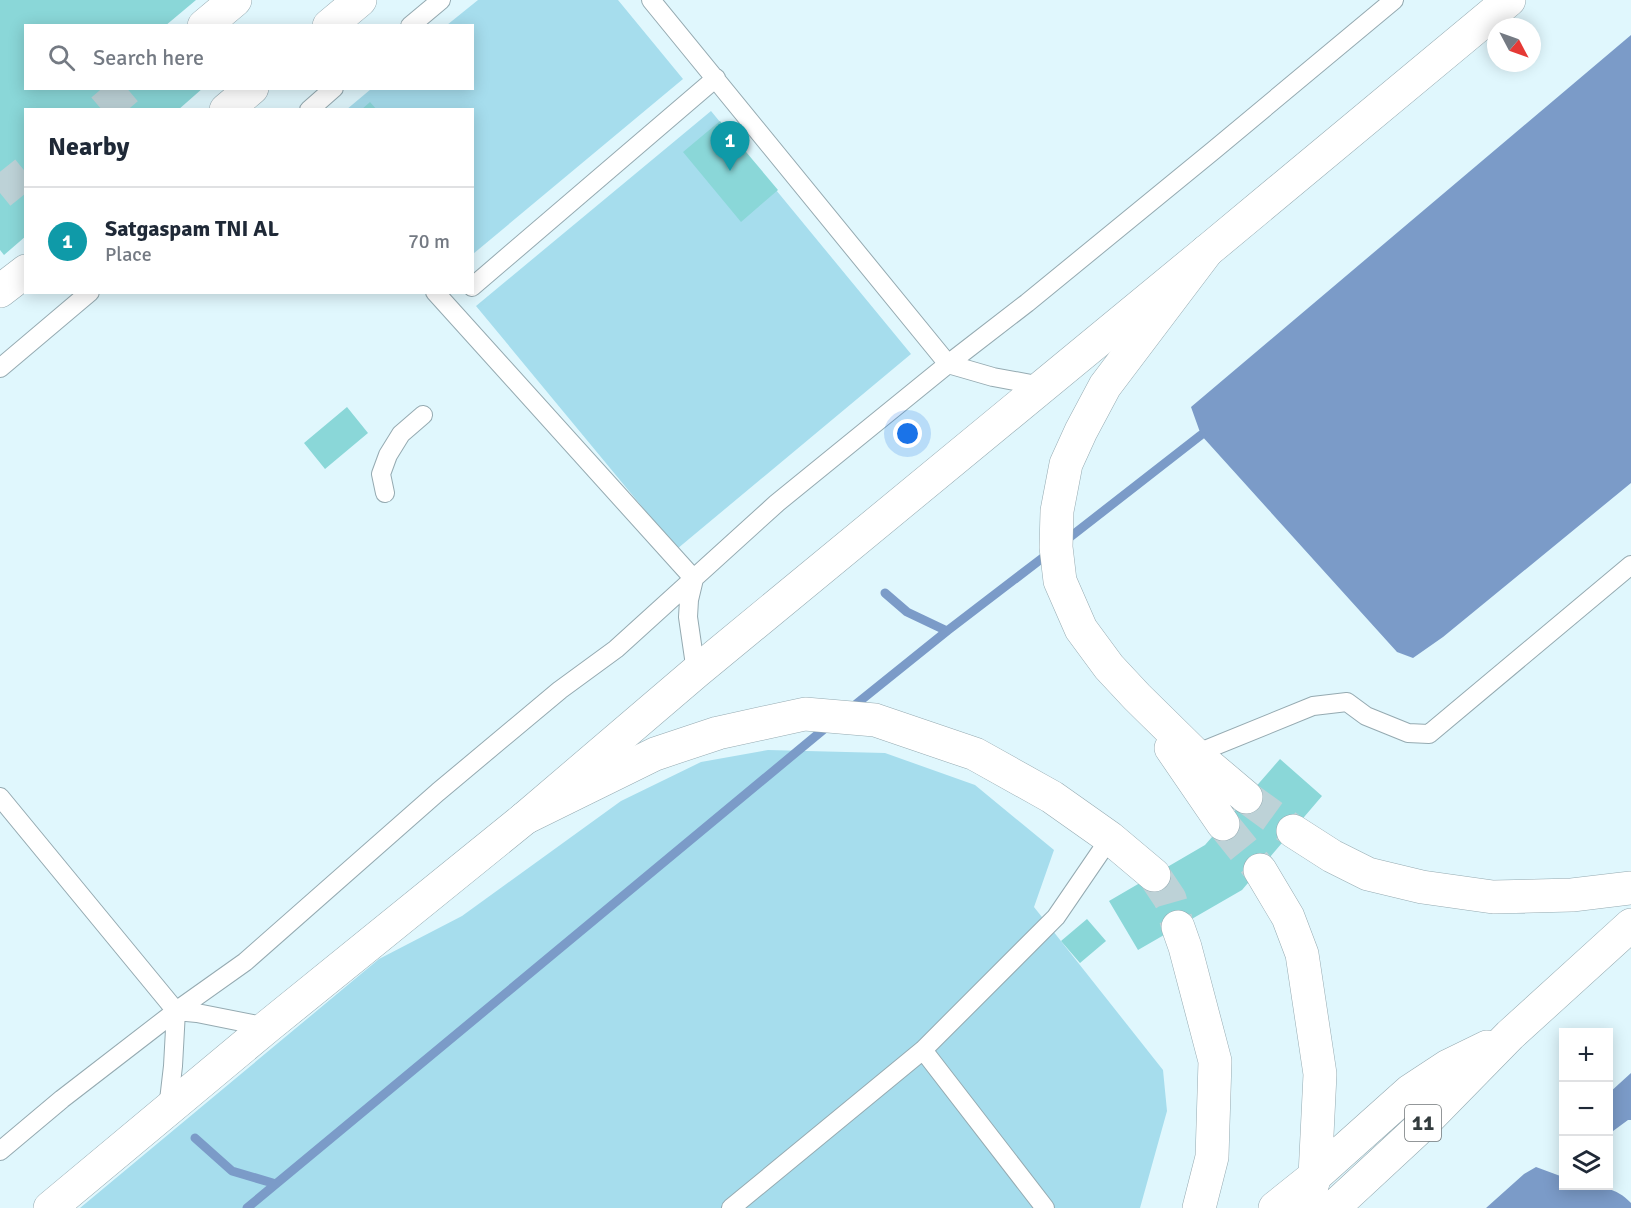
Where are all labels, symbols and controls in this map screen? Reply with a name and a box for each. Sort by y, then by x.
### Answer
north arrow [1487,18,1541,72]
search box [24,24,474,90]
icon: search [45,41,78,74]
text: Search here [93,44,204,71]
pin: 1 [710,122,750,171]
text: Nearby [48,131,129,163]
text: Satgaspam TNI AL [105,215,279,242]
text: 1 [62,229,73,254]
text: 70 m [408,229,450,254]
text: Place [105,242,152,267]
your location [893,419,922,448]
map controls [1559,1028,1613,1190]
button: + [1559,1028,1613,1082]
button: − [1559,1082,1613,1136]
road number: 11 [1405,1105,1441,1141]
button: layers [1559,1136,1613,1190]

